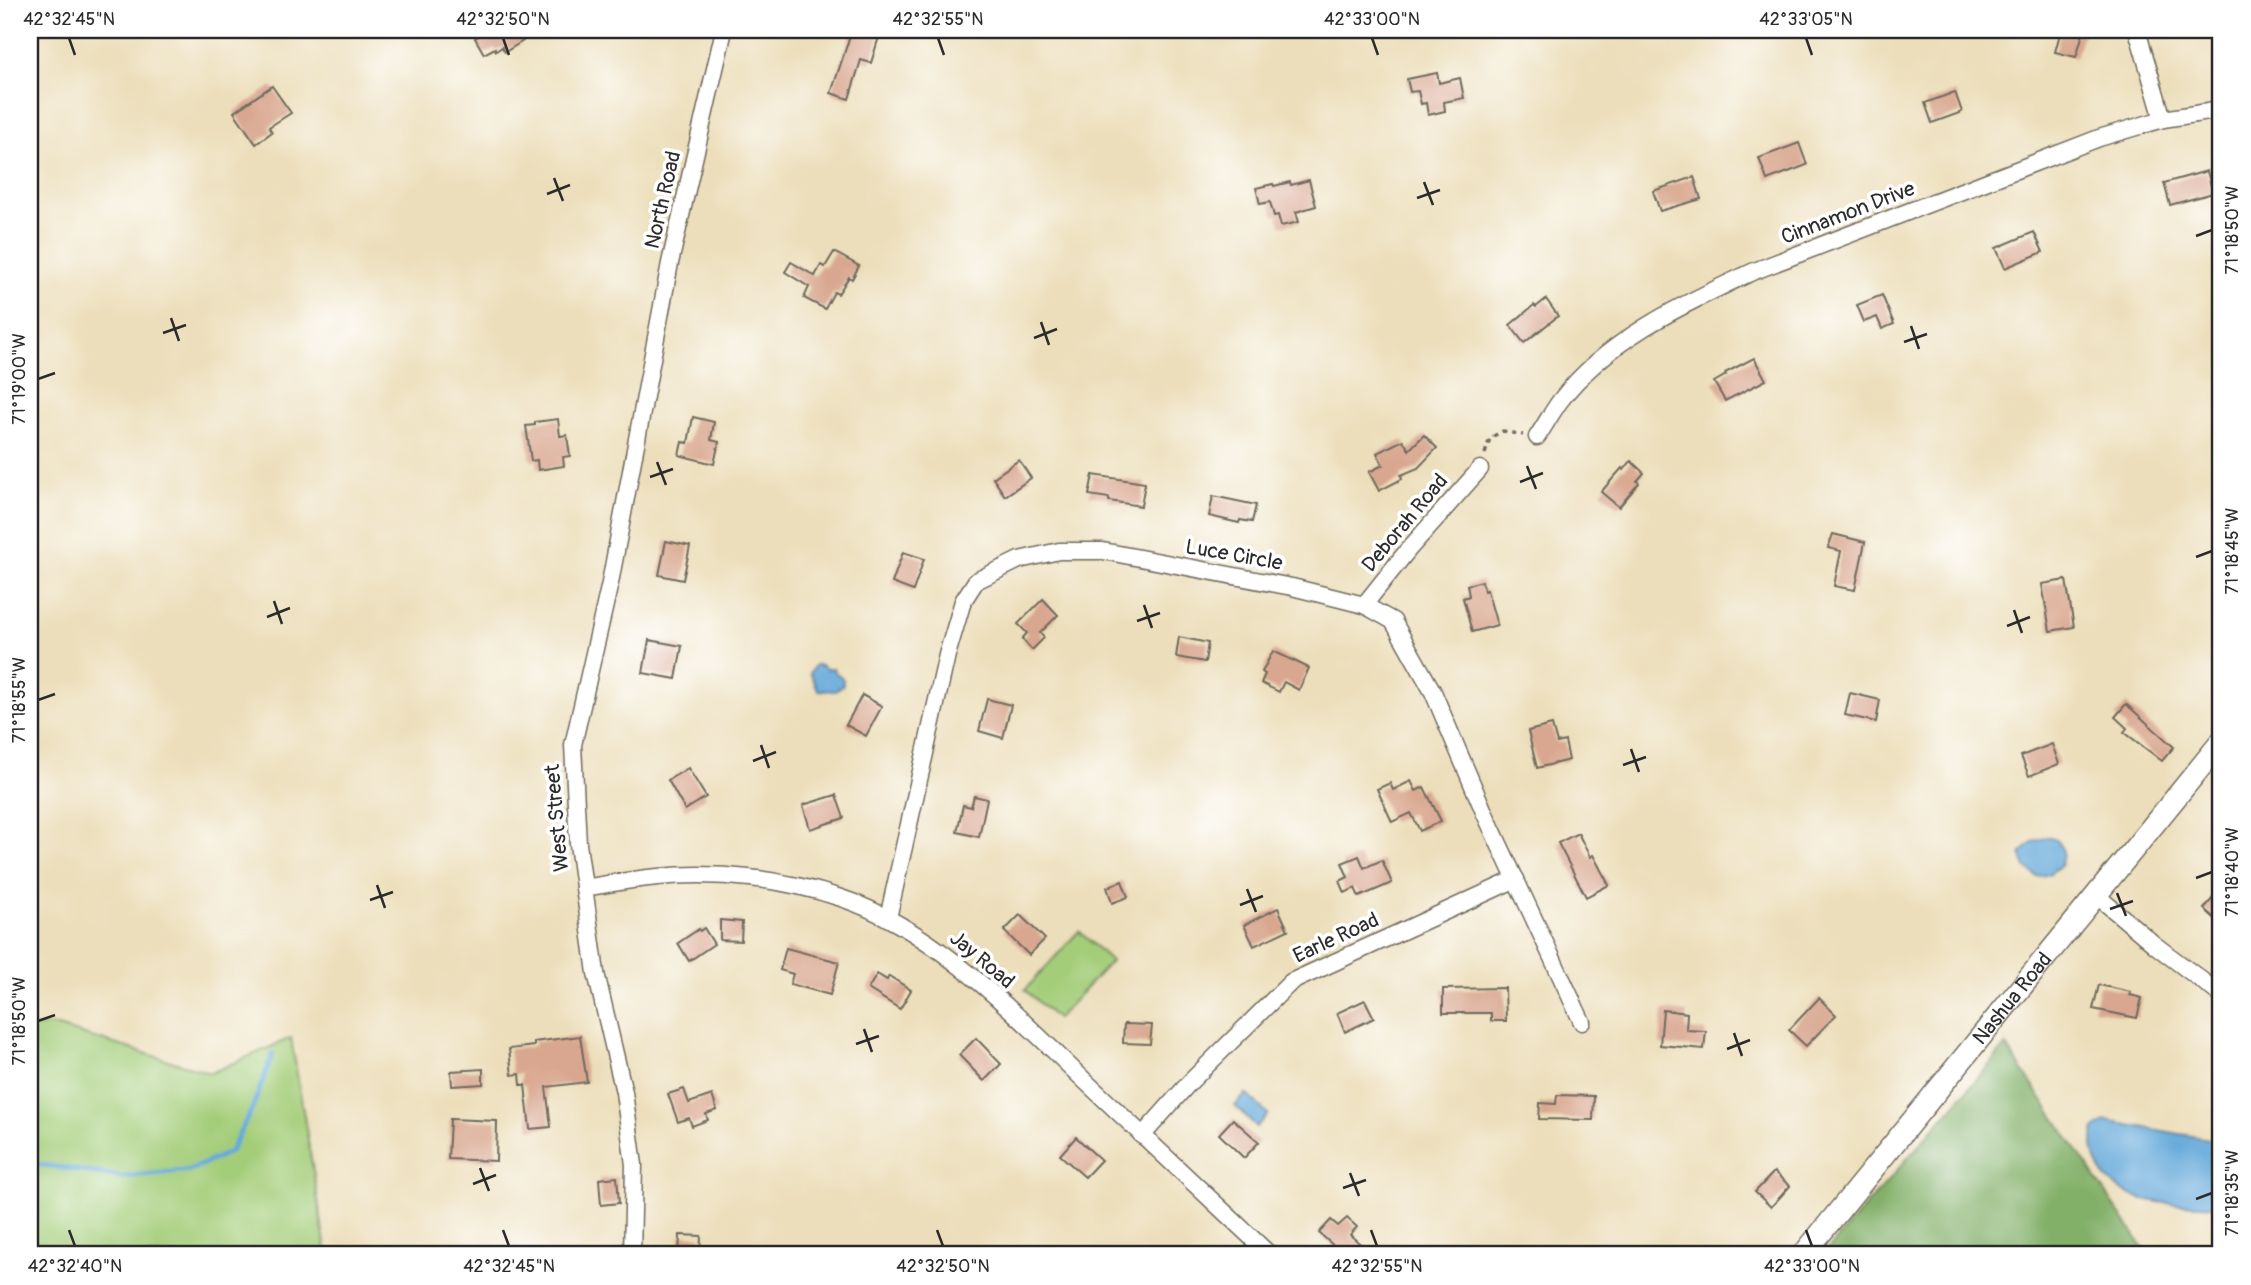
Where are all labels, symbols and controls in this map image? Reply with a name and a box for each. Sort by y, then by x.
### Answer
text: 42°32'45"N [23,8,115,31]
text: 42°32'50"N [456,8,550,31]
text: 42°32'55"N [892,8,984,31]
text: 42°33'00"N [1324,8,1420,31]
text: 42°33'05"N [1759,8,1853,31]
street label: North Road [639,149,687,251]
street label: Cinnamon Drive [1777,175,1919,251]
text: 71°18'50"W [2221,186,2244,274]
text: 71°19'00"W [8,333,31,425]
street label: Deborah Road [1356,468,1454,578]
text: 71°18'45"W [2221,508,2244,595]
street label: Luce Circle [1183,533,1285,577]
text: 71°18'55"W [8,657,31,743]
street label: West Street [539,763,575,873]
text: 71°18'40"W [2221,827,2244,917]
street label: Earle Road [1289,906,1383,970]
street label: Jay Road [944,925,1020,995]
street label: Nashua Road [1966,947,2058,1050]
text: 71°18'50"W [8,977,31,1065]
text: 71°18'35"W [2221,1150,2244,1236]
text: 42°32'40"N [28,1255,122,1278]
text: 42°32'45"N [463,1255,555,1278]
text: 42°32'50"N [896,1255,990,1278]
text: 42°32'55"N [1331,1255,1423,1278]
text: 42°33'00"N [1764,1255,1860,1278]

